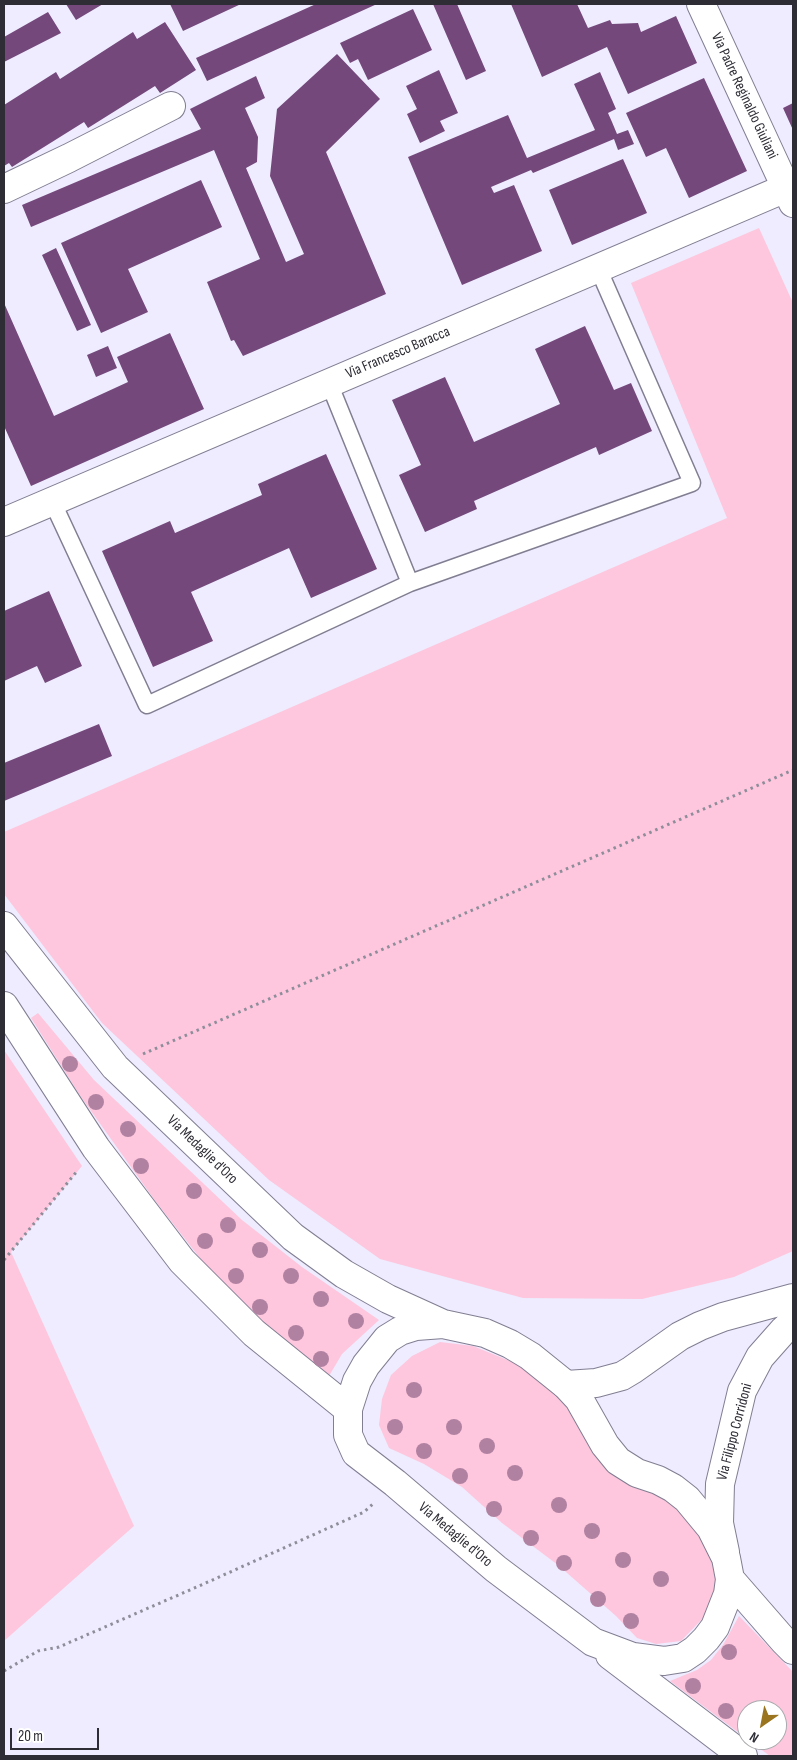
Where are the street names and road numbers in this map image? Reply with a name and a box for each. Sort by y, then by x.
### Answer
street label: Via Padre Reginaldo Giuliani [707,30,781,162]
street label: Via Francesco Baracca [343,323,453,383]
street label: Via Medaglie d'Oro [163,1112,241,1188]
street label: Via Filippo Corridoni [713,1381,757,1483]
street label: Via Medaglie d'Oro [414,1499,496,1571]

